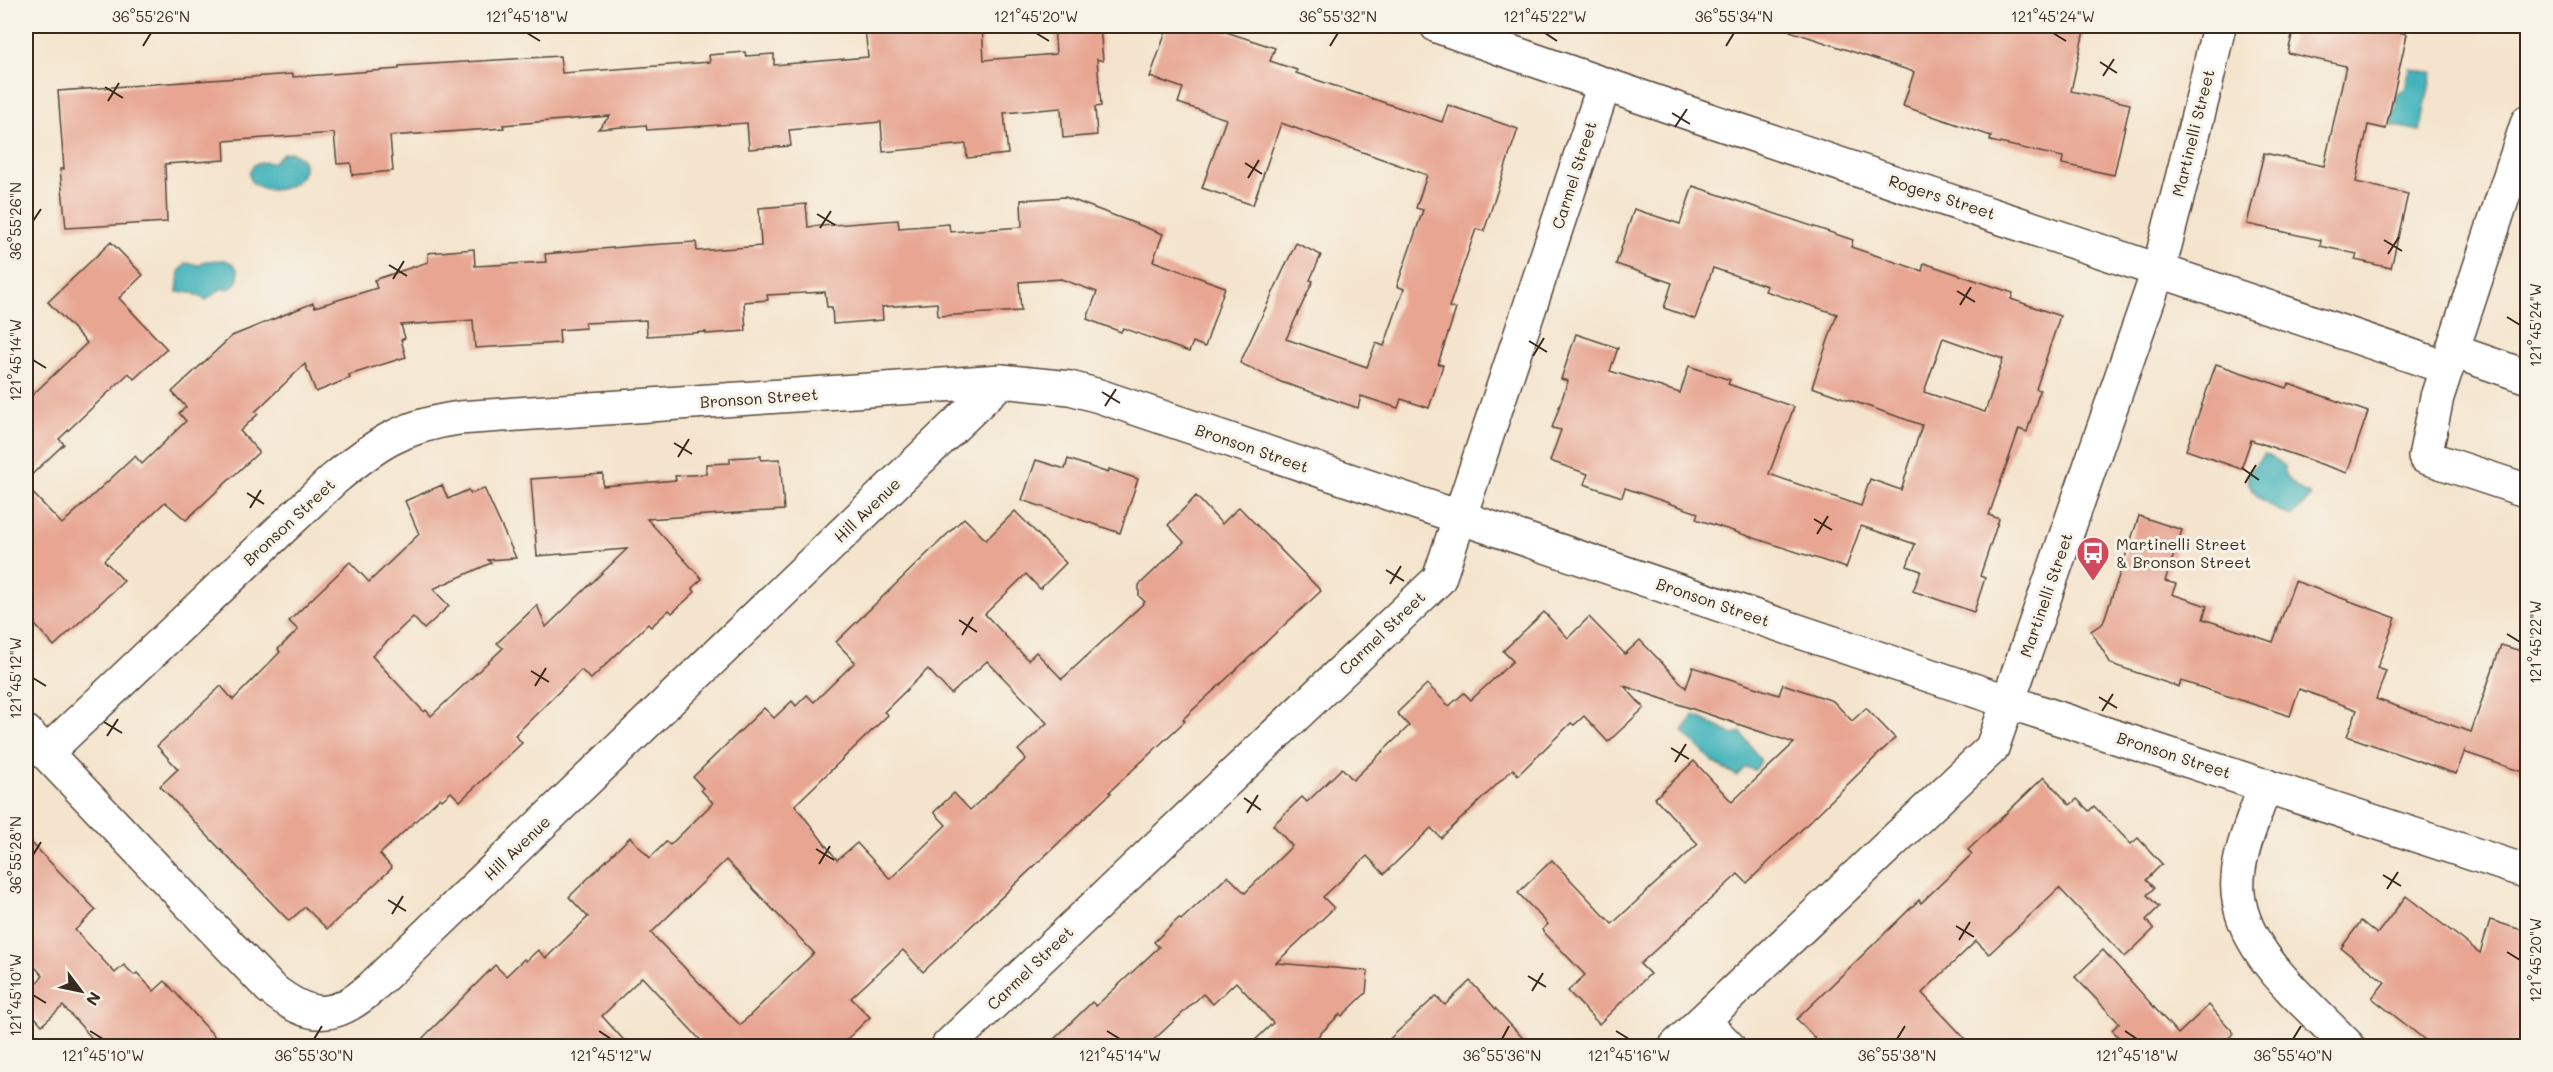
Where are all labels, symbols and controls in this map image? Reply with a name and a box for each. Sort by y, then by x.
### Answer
text: 36°55'26"N [112,6,190,26]
text: 121°45'18"W [486,6,568,26]
text: 121°45'20"W [994,6,1078,26]
text: 36°55'32"N [1299,6,1377,26]
text: 121°45'22"W [1503,6,1587,26]
text: 36°55'34"N [1695,6,1773,26]
text: 121°45'24"W [2011,6,2095,26]
street label: Martinelli Street [2167,67,2218,199]
street label: Carmel Street [1546,118,1601,231]
street label: Rogers Street [1886,169,1998,224]
text: 36°55'26"N [5,182,25,260]
text: 121°45'24"W [2525,283,2545,367]
text: 121°45'14"W [5,319,25,401]
street label: Bronson Street [699,383,819,412]
street label: Bronson Street [1193,418,1312,477]
street label: Hill Avenue [829,473,904,547]
street label: Bronson Street [238,474,339,570]
street label: Martinelli Street [2014,530,2077,660]
place label: Martinelli Street & Bronson Street [2116,533,2251,572]
bus stop icon: Martinelli Street & Bronson Street [2075,535,2111,582]
street label: Bronson Street [1654,572,1773,631]
street label: Carmel Street [1334,586,1429,679]
text: 121°45'22"W [2525,600,2545,684]
text: 121°45'12"W [5,637,25,719]
street label: Bronson Street [2115,726,2234,783]
street label: Hill Avenue [479,811,554,885]
text: 36°55'28"N [5,816,25,894]
text: 121°45'20"W [2525,918,2545,1002]
street label: Carmel Street [982,921,1077,1014]
text: 121°45'10"W [5,954,25,1036]
north arrow [51,961,111,1021]
text: N [82,988,106,1010]
text: 121°45'10"W [62,1045,144,1065]
text: 36°55'30"N [275,1045,353,1065]
text: 121°45'12"W [570,1045,652,1065]
text: 121°45'14"W [1079,1045,1161,1065]
text: 36°55'36"N [1463,1045,1541,1065]
text: 121°45'16"W [1588,1045,1670,1065]
text: 36°55'38"N [1858,1045,1936,1065]
text: 121°45'18"W [2096,1045,2178,1065]
text: 36°55'40"N [2254,1045,2332,1065]

